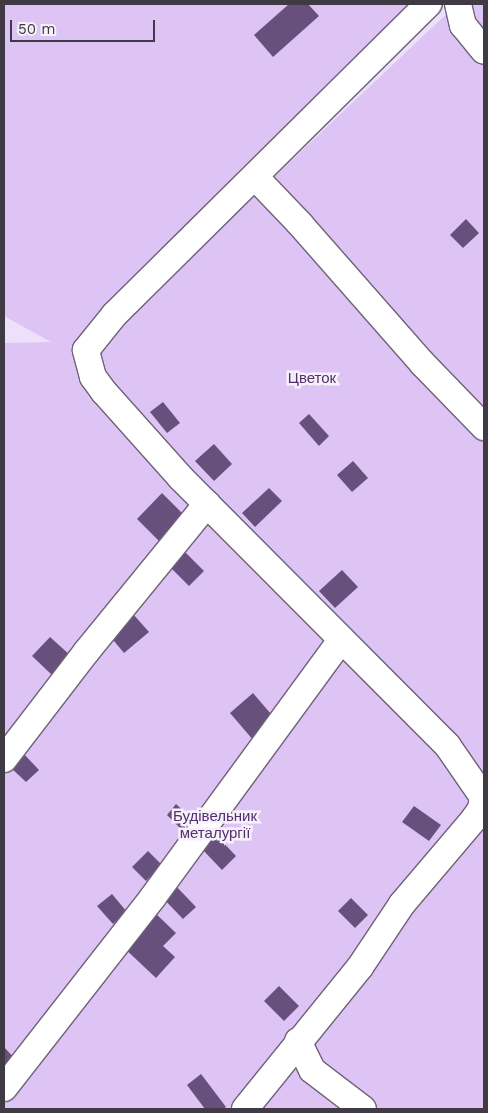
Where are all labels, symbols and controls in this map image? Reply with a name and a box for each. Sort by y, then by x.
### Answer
scale bar [12,10,158,42]
text: 50 m [18,20,55,38]
park label: Цветок [288,370,336,388]
park label: Будівельник металургії [173,807,257,842]

